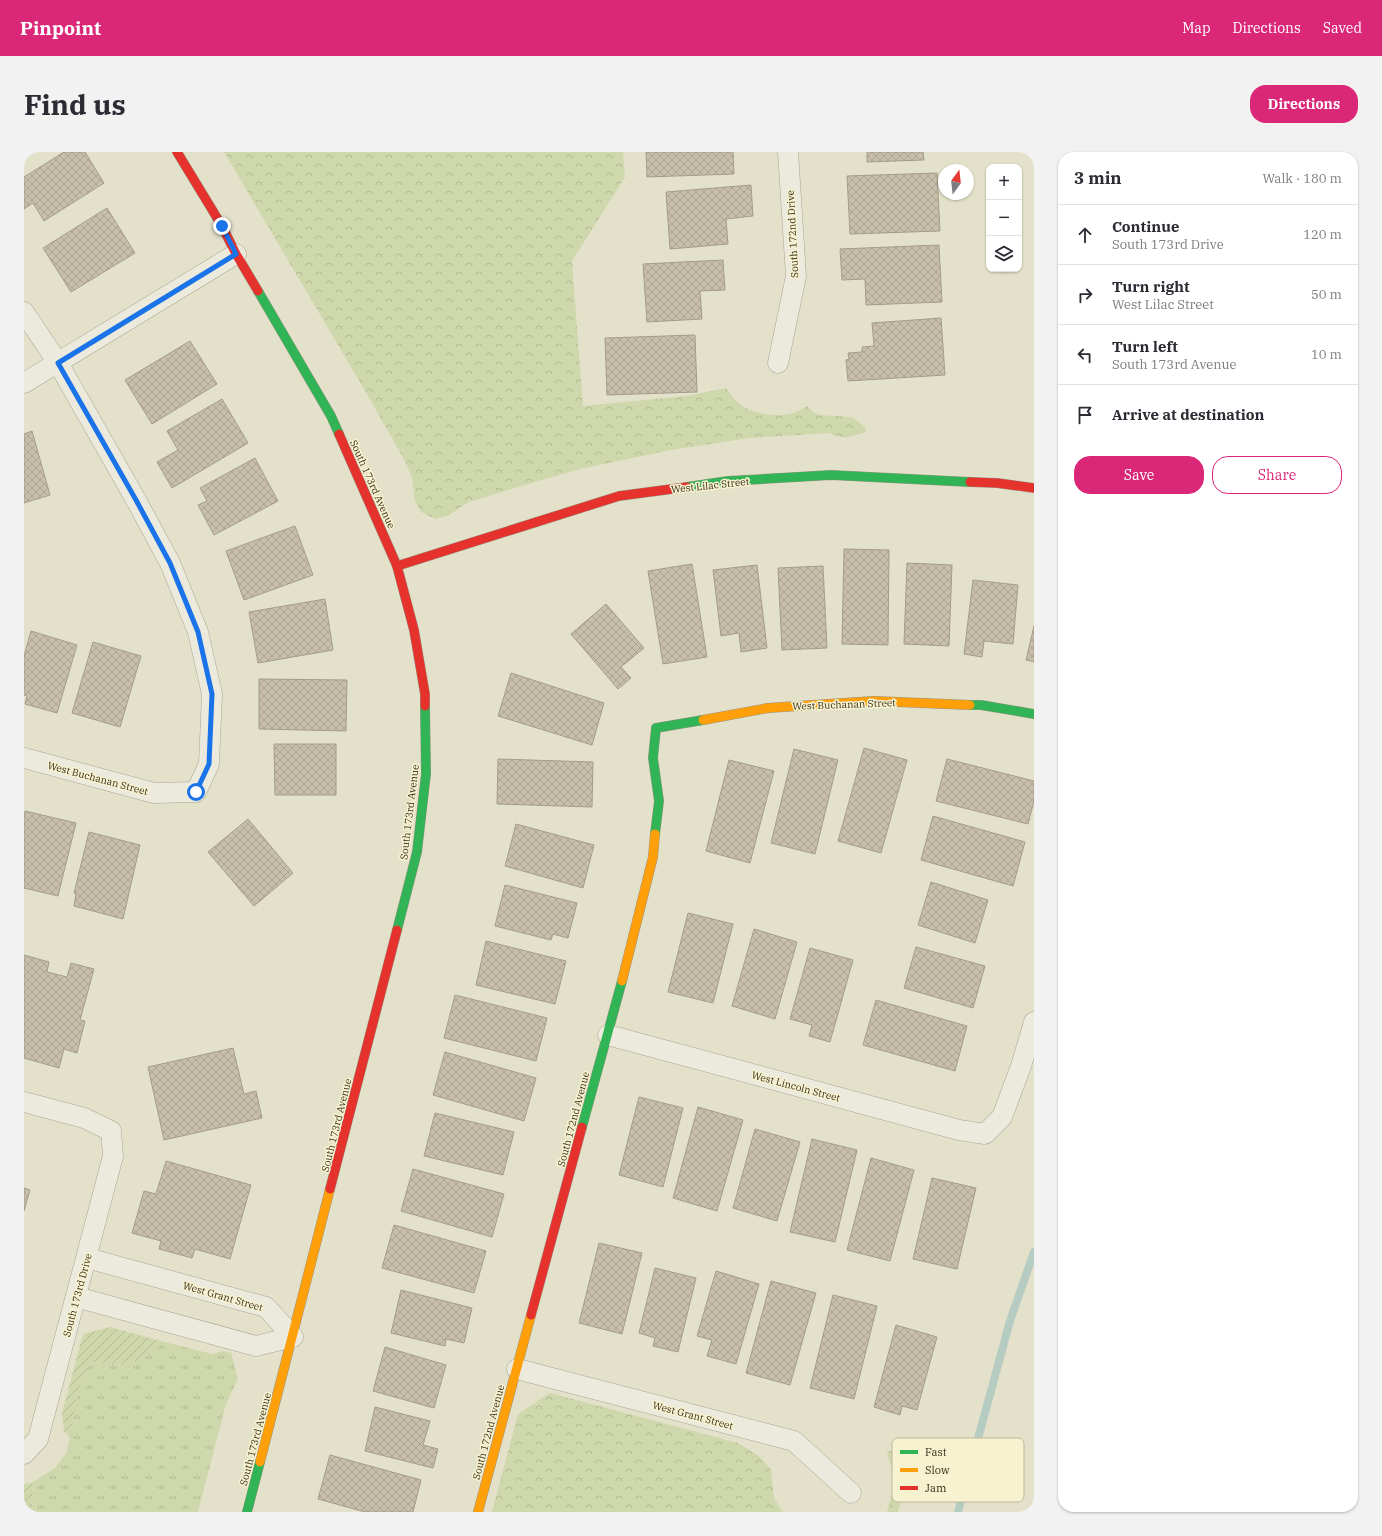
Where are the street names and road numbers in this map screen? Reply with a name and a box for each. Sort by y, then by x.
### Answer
street label: South 172nd Drive [784,190,801,278]
street label: South 173rd Avenue [347,438,398,531]
street label: West Lilac Street [670,475,750,496]
street label: West Buchanan Street [792,696,896,713]
street label: West Buchanan Street [46,759,150,798]
street label: South 173rd Avenue [397,764,422,860]
street label: West Lincoln Street [750,1068,842,1105]
street label: South 172nd Avenue [555,1070,592,1168]
street label: South 173rd Avenue [319,1077,354,1173]
street label: South 173rd Drive [60,1252,95,1338]
street label: West Grant Street [181,1279,265,1314]
street label: South 172nd Avenue [470,1383,507,1481]
street label: South 173rd Avenue [237,1391,274,1487]
street label: West Grant Street [651,1399,735,1433]

